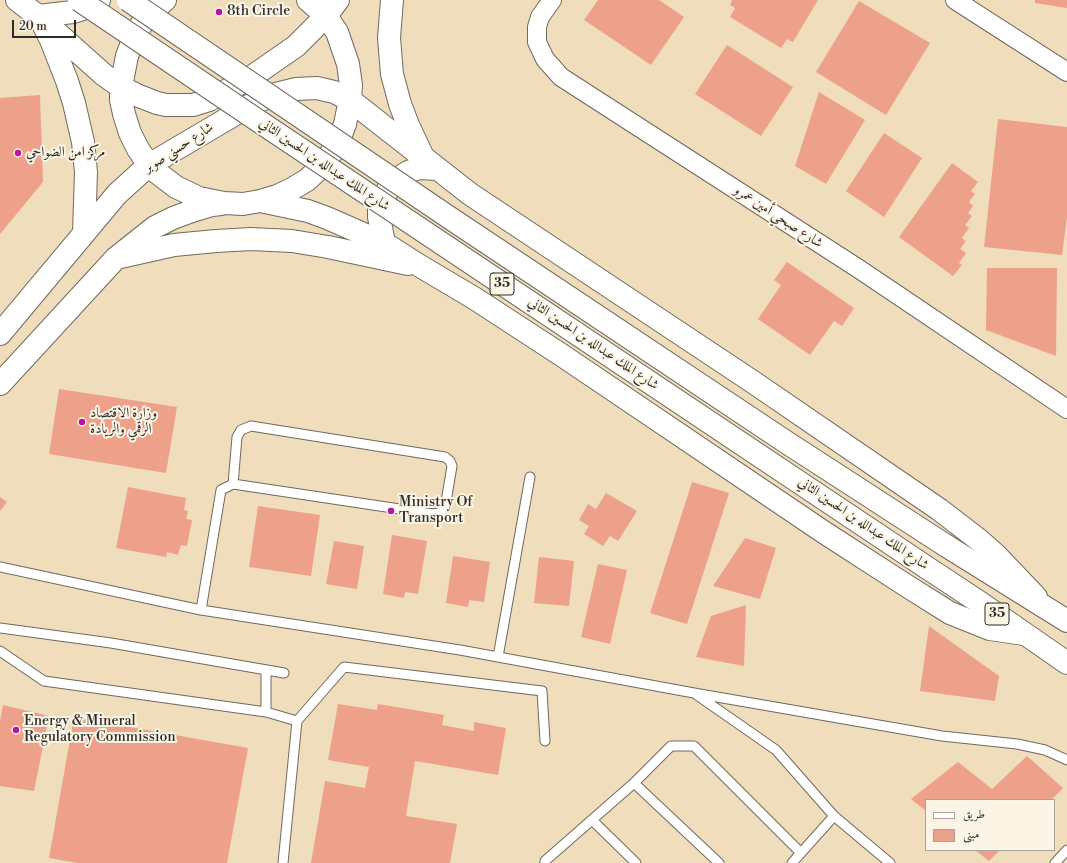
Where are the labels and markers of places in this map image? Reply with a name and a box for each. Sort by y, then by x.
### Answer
place label: 8th Circle [227,4,290,20]
marker: 8th Circle [214,7,224,17]
place label: مركز امن الضواحي [26,145,105,161]
marker: مركز امن الضواحي [13,148,23,158]
place label: وزارة الاقتصاد الرقمي والريادة [90,406,157,438]
marker: وزارة الاقتصاد الرقمي والريادة [77,417,87,427]
place label: Ministry Of Transport [399,495,472,528]
marker: Ministry Of Transport [386,506,396,516]
place label: Energy & Mineral Regulatory Commission [24,714,176,746]
marker: Energy & Mineral Regulatory Commission [11,725,21,735]

